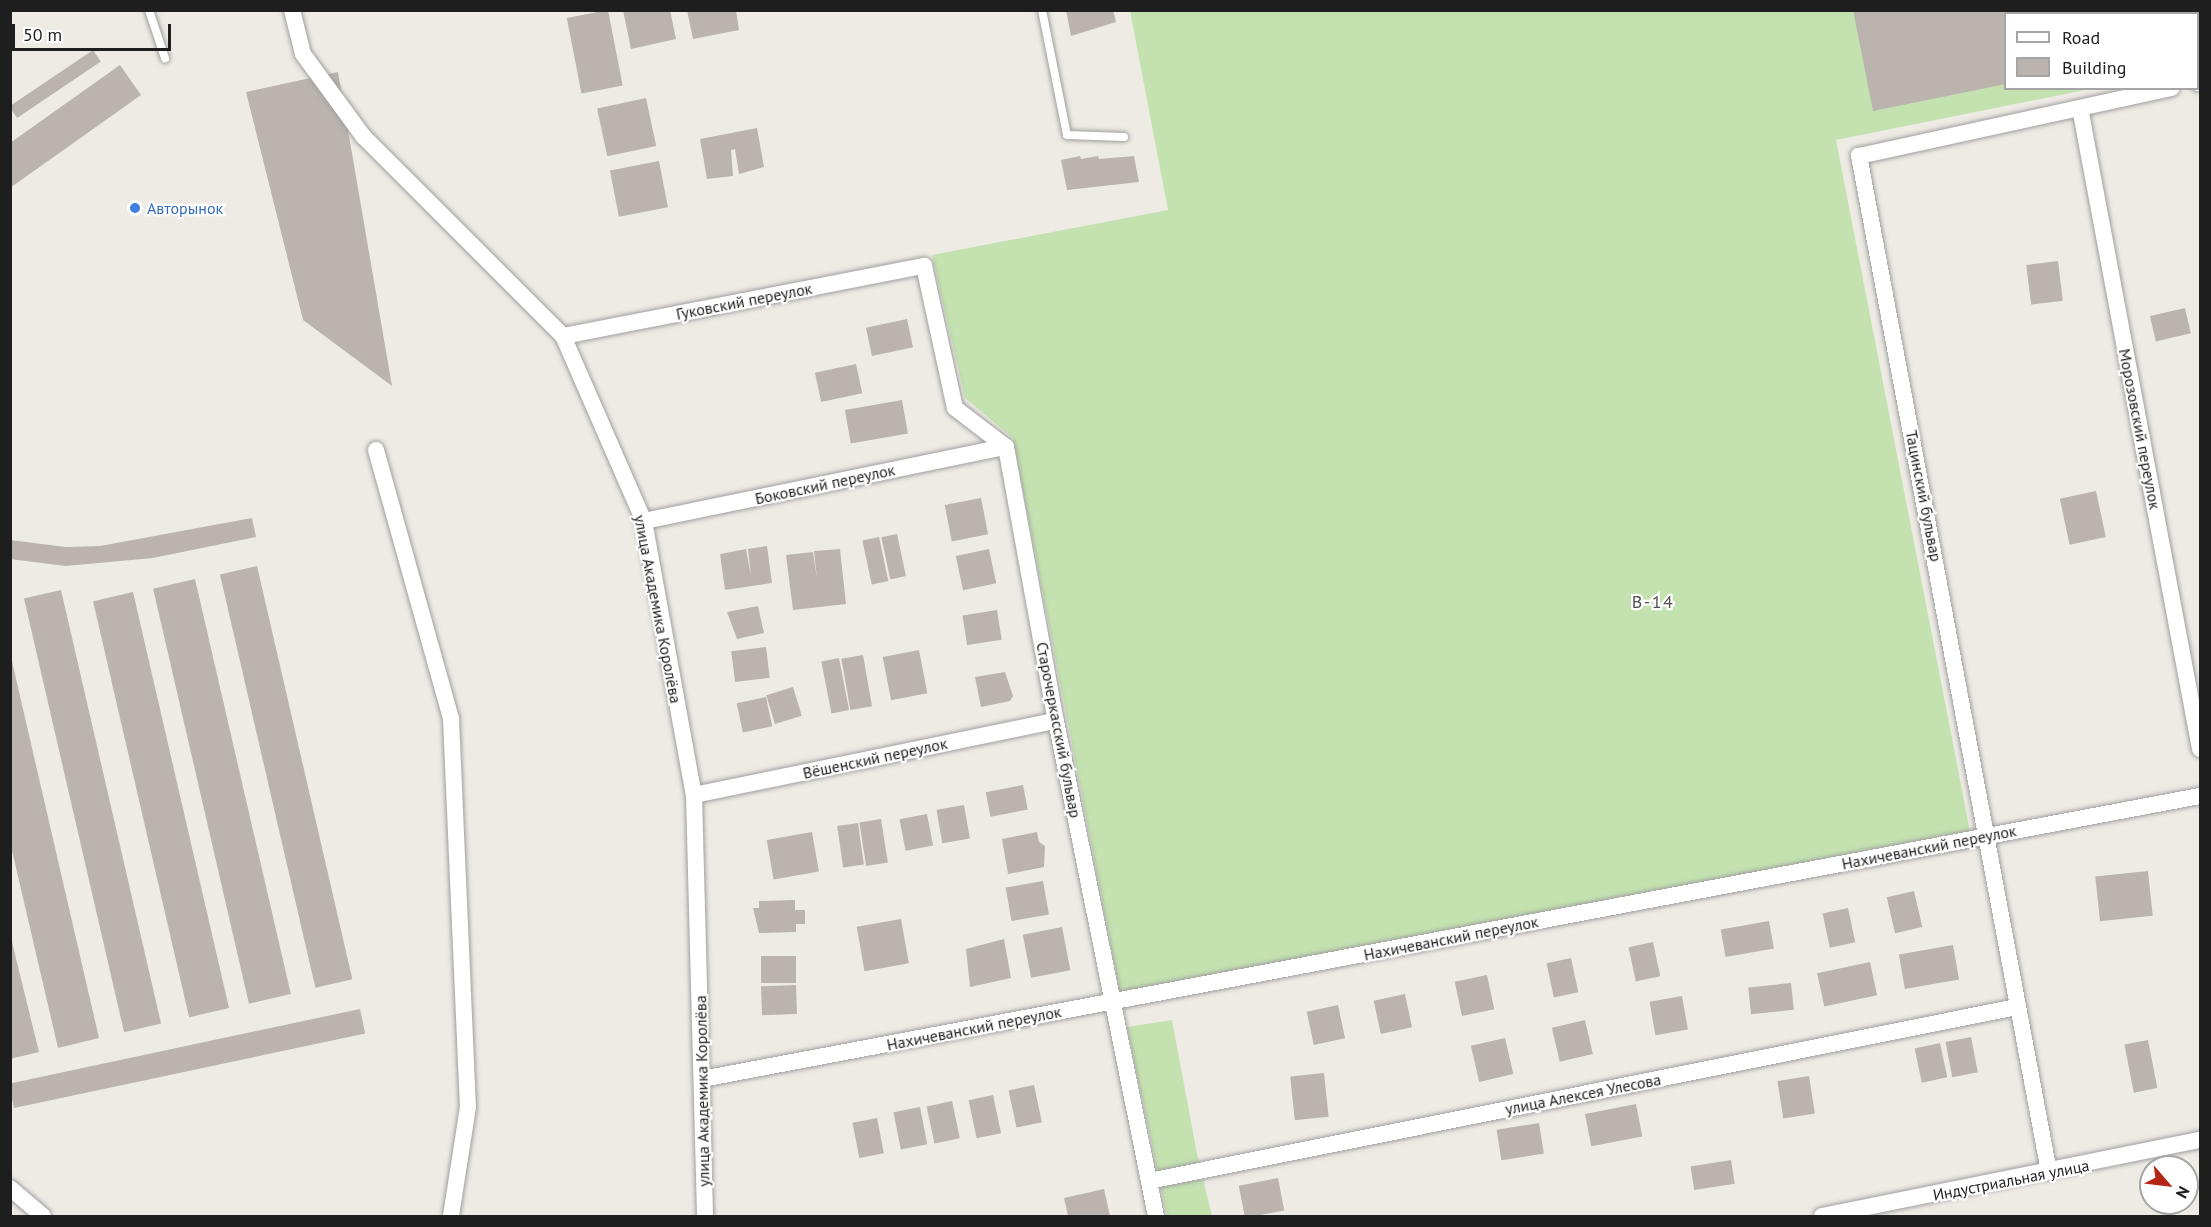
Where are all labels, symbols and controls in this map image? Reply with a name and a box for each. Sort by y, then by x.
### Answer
scale bar [15,12,174,50]
legend [2004,12,2199,90]
text: 50 m [23,23,62,46]
text: Road [2062,26,2100,49]
text: Building [2062,56,2126,79]
place label: Авторынок [147,198,223,218]
marker: Авторынок [128,201,142,215]
street label: Гуковский переулок [674,278,814,324]
street label: Морозовский переулок [2115,347,2165,511]
street label: Тацинский бульвар [1902,429,1946,563]
street label: Боковский переулок [753,460,897,508]
street label: улица Академика Королёва [630,513,686,705]
district label: В-14 [1632,591,1674,613]
street label: Старочеркасский бульвар [1032,640,1086,820]
street label: Вёшенский переулок [801,733,949,783]
street label: Нахичеванский переулок [1840,821,2018,873]
street label: Нахичеванский переулок [1362,912,1540,964]
street label: улица Академика Королёва [691,995,713,1187]
street label: Нахичеванский переулок [885,1002,1063,1054]
street label: улица Алексея Улесова [1503,1069,1663,1119]
street label: Индустриальная улица [1931,1155,2091,1205]
north arrow [2139,1155,2199,1215]
text: N [2172,1183,2194,1202]

